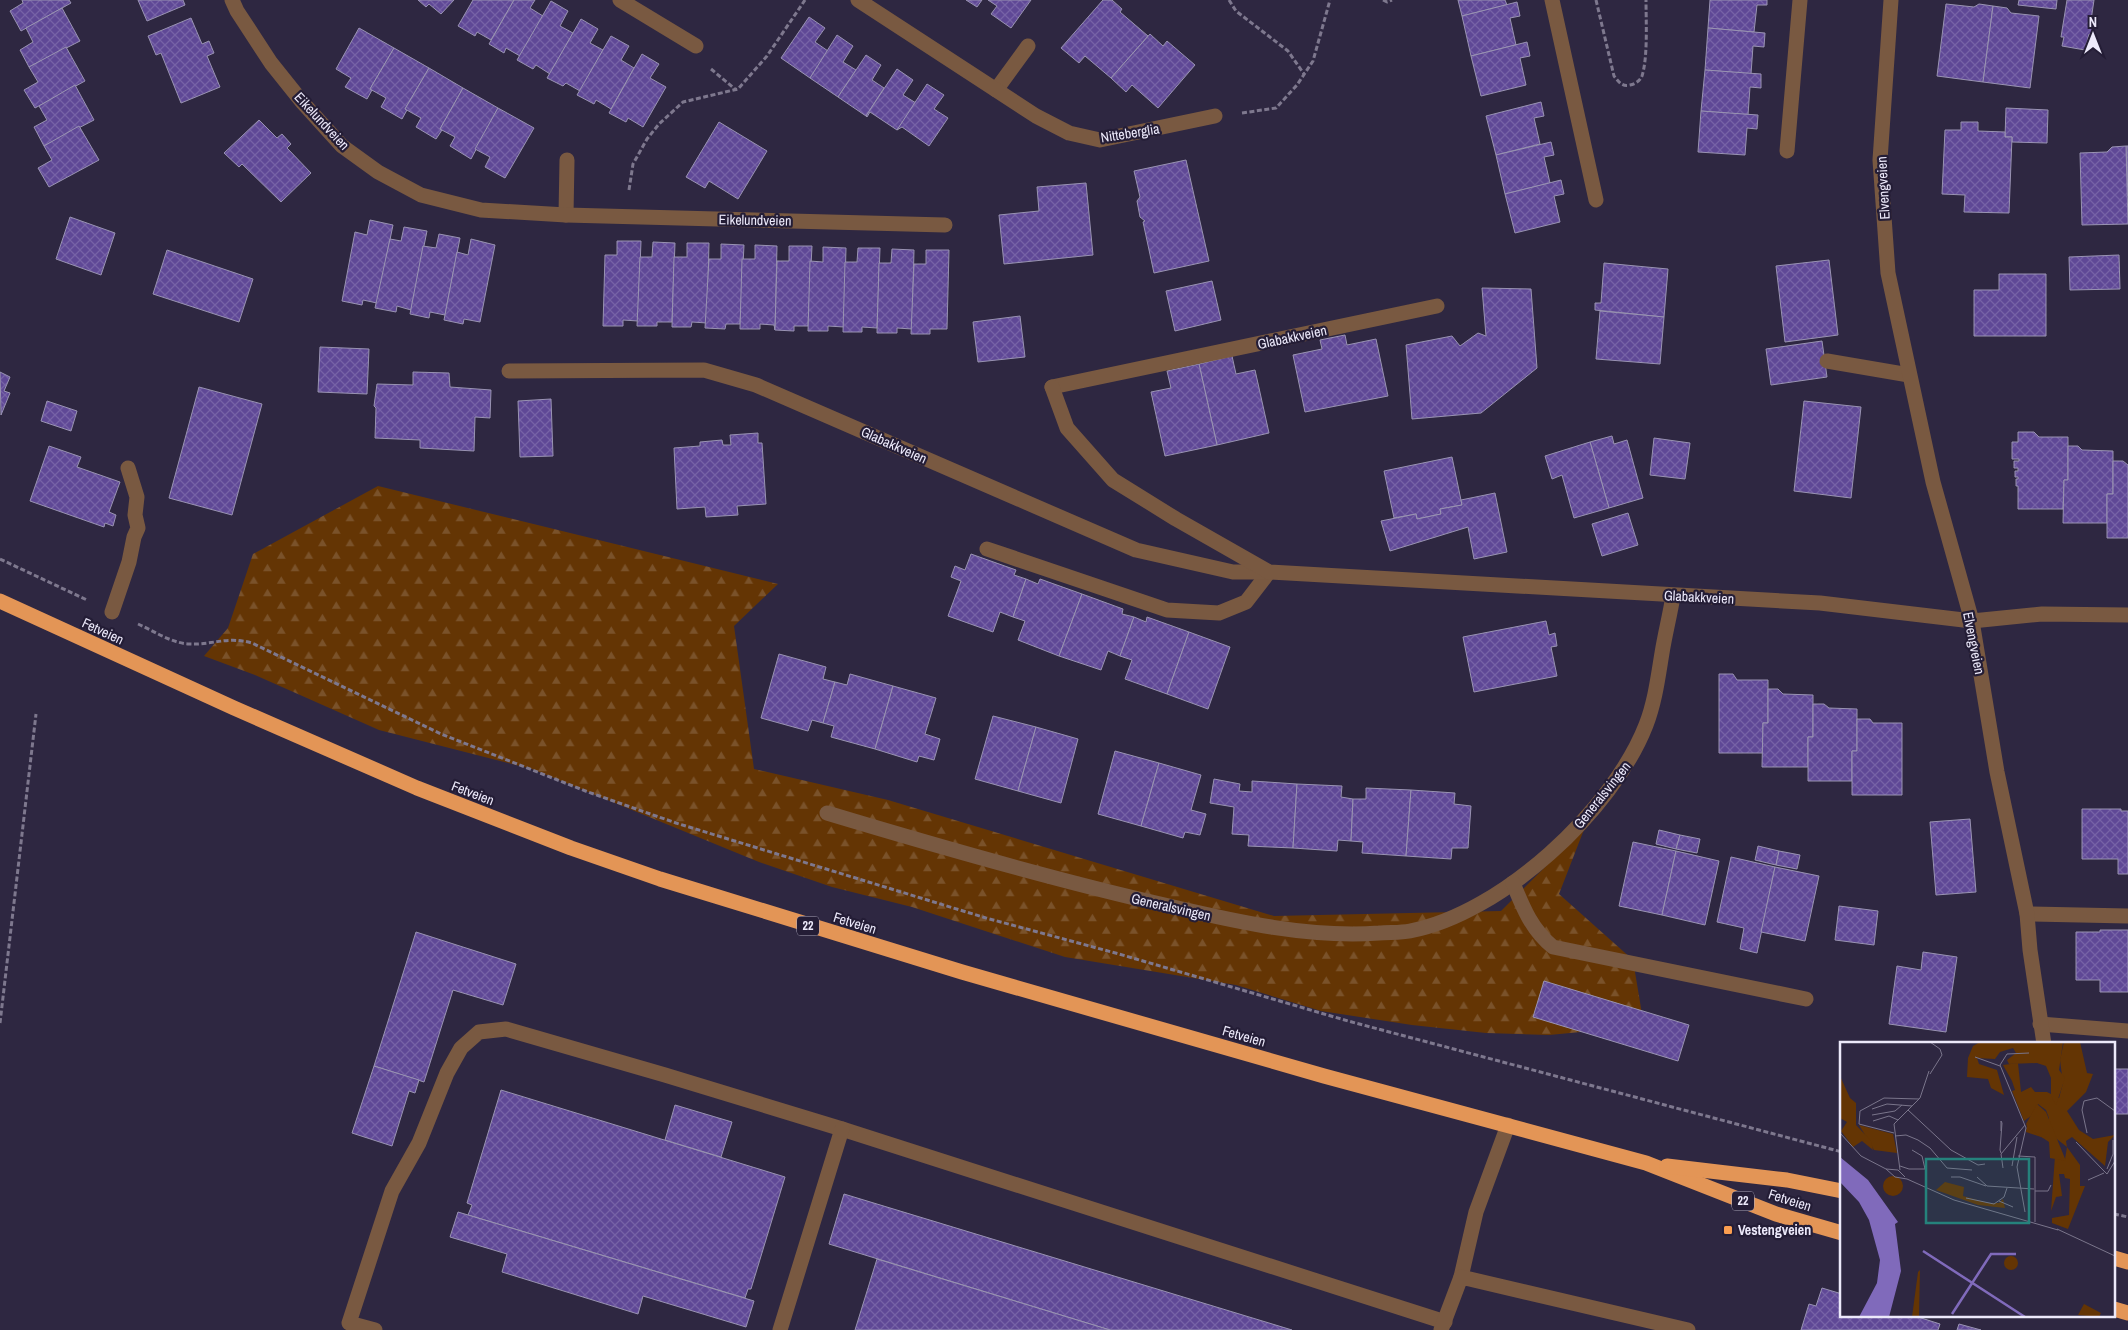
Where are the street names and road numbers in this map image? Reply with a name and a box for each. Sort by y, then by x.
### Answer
street label: Eikelundveien [291,88,353,154]
street label: Nitteberglia [1099,119,1161,147]
street label: Elvengveien [1872,156,1894,220]
street label: Eikelundveien [718,210,792,230]
street label: Glabakkveien [1256,321,1328,353]
street label: Glabakkveien [858,423,930,467]
street label: Glabakkveien [1663,586,1735,608]
street label: Elvengveien [1959,610,1989,676]
street label: Fetveien [79,614,127,648]
street label: Generalsvingen [1570,758,1634,832]
street label: Fetveien [449,777,497,809]
street label: Generalsvingen [1129,889,1213,925]
street label: Fetveien [831,908,879,938]
road number: 22 [797,916,819,936]
street label: Fetveien [1220,1021,1268,1051]
street label: Fetveien [1766,1185,1814,1215]
road number: 22 [1732,1192,1754,1210]

